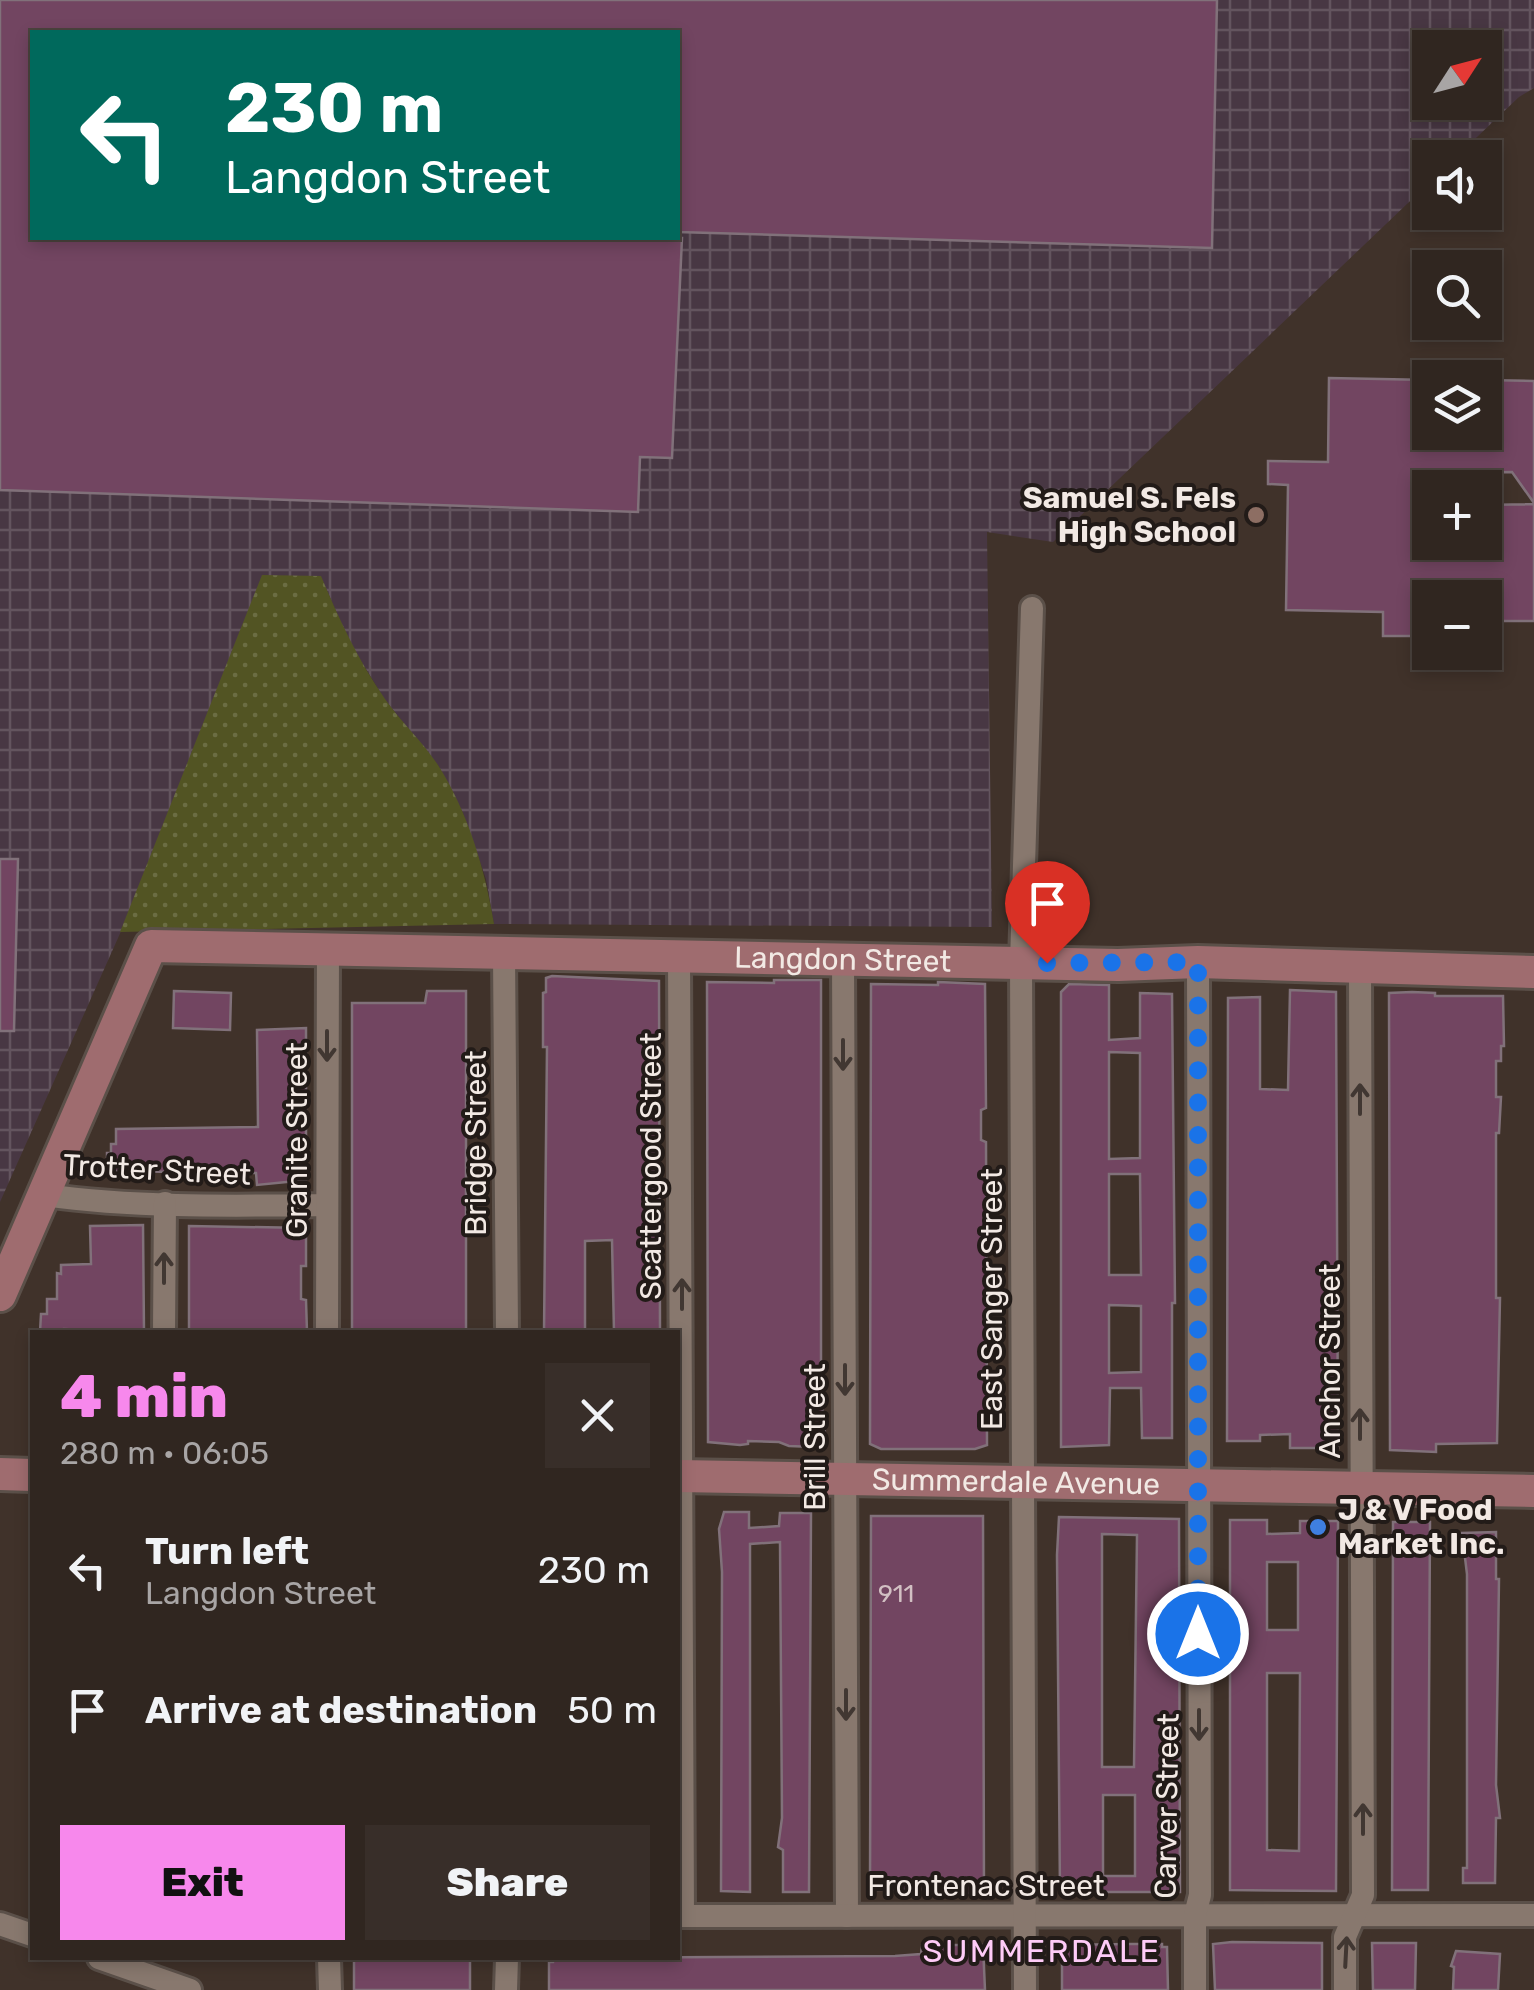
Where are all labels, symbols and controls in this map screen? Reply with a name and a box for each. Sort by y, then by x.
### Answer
north arrow [1412,30,1502,120]
map controls [1412,30,1502,670]
text: 230 m [225,67,443,150]
icon: left [60,70,190,200]
button: sound [1412,140,1502,230]
text: Langdon Street [225,151,550,204]
button: search [1412,250,1502,340]
button: layers [1412,360,1502,450]
button: + [1412,470,1502,560]
place label: Samuel S. Fels High School [1023,480,1236,550]
marker: Samuel S. Fels High School [1245,504,1267,526]
button: − [1412,580,1502,670]
pin [1005,861,1090,964]
icon: arrive [1020,876,1075,931]
street label: Langdon Street [734,939,952,980]
one-way arrow [318,1030,336,1062]
street label: Scattergood Street [633,1032,669,1300]
one-way arrow [834,1038,852,1070]
street label: Granite Street [279,1042,315,1238]
street label: Bridge Street [458,1050,494,1236]
one-way arrow [1350,1084,1370,1116]
street label: Trotter Street [62,1147,252,1193]
street label: East Sanger Street [974,1168,1010,1430]
one-way arrow [154,1252,174,1284]
street label: Anchor Street [1312,1263,1348,1459]
one-way arrow [672,1278,692,1310]
text: 4 min [60,1361,228,1432]
one-way arrow [836,1362,854,1395]
button: close [545,1363,650,1468]
street label: Brill Street [797,1363,833,1511]
one-way arrow [1350,1409,1370,1442]
text: 280 m · 06:05 [60,1434,269,1472]
street label: Summerdale Avenue [872,1461,1160,1502]
place label: J & V Food Market Inc. [1338,1492,1504,1562]
marker: J & V Food Market Inc. [1307,1516,1329,1538]
text: Turn left [145,1528,309,1574]
icon: left [60,1543,115,1598]
text: 230 m [538,1547,650,1593]
text: Langdon Street [145,1574,376,1612]
house number: 911 [878,1579,914,1608]
position arrow [1146,1582,1250,1686]
icon: arrive [60,1683,115,1738]
text: Arrive at destination [145,1687,537,1733]
text: 50 m [567,1687,657,1733]
one-way arrow [836,1688,856,1720]
one-way arrow [1190,1708,1208,1740]
street label: Carver Street [1147,1713,1187,1899]
one-way arrow [1354,1804,1372,1836]
button: Exit [60,1825,345,1940]
button: Share [365,1825,650,1940]
street label: Frontenac Street [867,1868,1105,1904]
district label: SUMMERDALE [922,1932,1162,1970]
one-way arrow [1336,1936,1355,1968]

